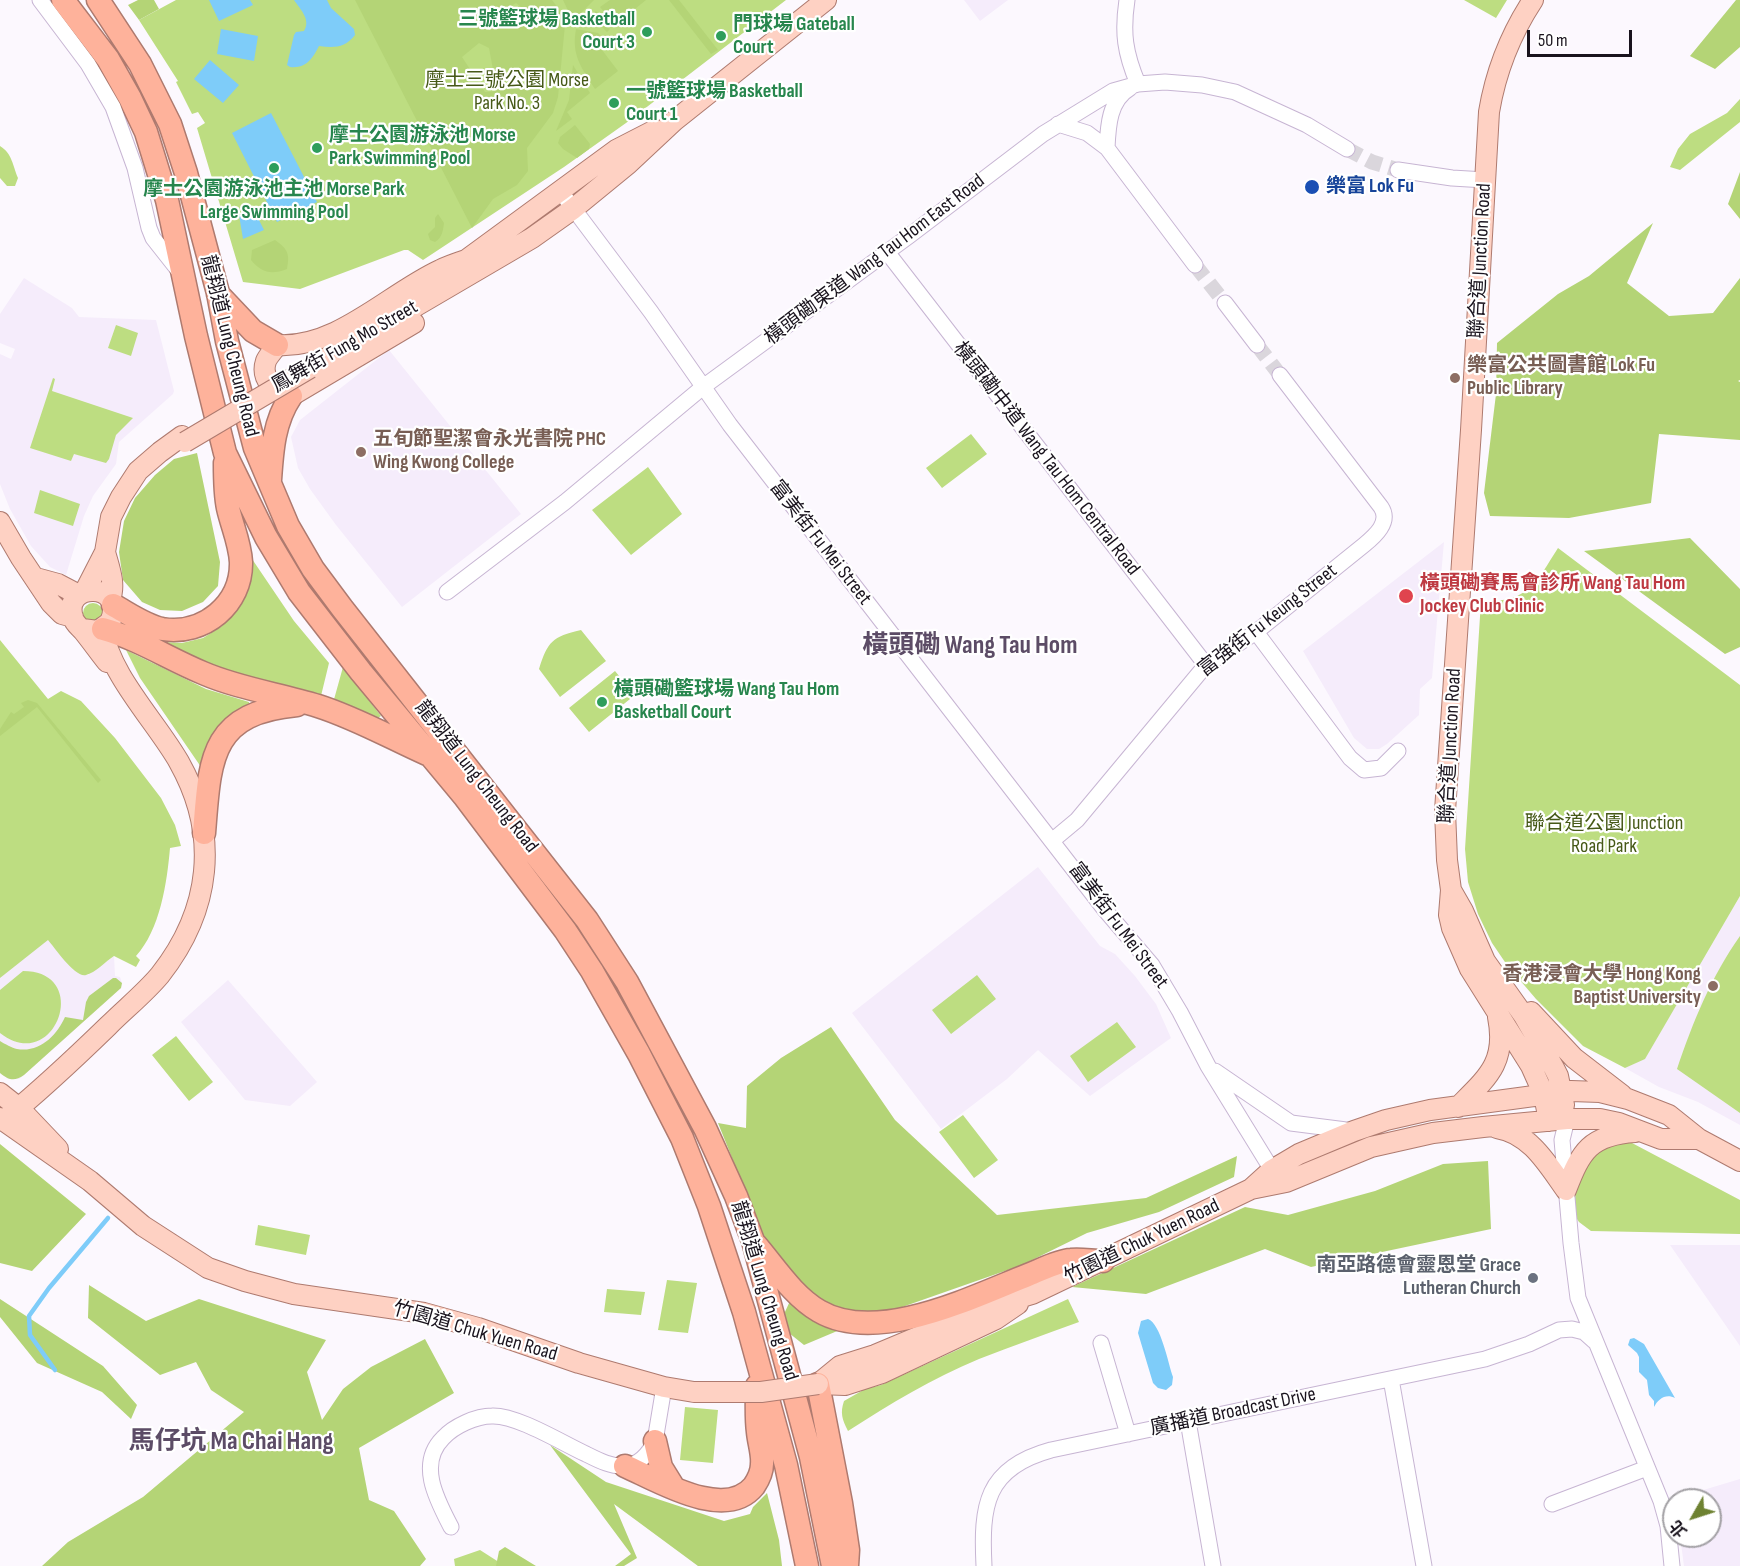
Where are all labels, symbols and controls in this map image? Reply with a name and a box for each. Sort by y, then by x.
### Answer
place label: 三號籃球場 Basketball Court 3 [458,8,635,55]
place label: 門球場 Gateball Court [733,13,855,60]
scale bar [1530,18,1635,56]
marker: 三號籃球場 Basketball Court 3 [640,25,654,39]
marker: 門球場 Gateball Court [714,29,728,43]
text: 50 m [1538,30,1568,51]
park label: 摩士三號公園 Morse Park No. 3 [425,69,589,116]
place label: 一號籃球場 Basketball Court 1 [626,80,803,127]
marker: 一號籃球場 Basketball Court 1 [607,96,621,110]
place label: 摩士公園游泳池 Morse Park Swimming Pool [329,124,516,171]
marker: 摩士公園游泳池 Morse Park Swimming Pool [310,141,324,155]
marker: 摩士公園游泳池主池 Morse Park Large Swimming Pool [267,161,281,175]
street label: 橫頭磡東道 Wang Tau Hom East Road [760,169,990,351]
place label: 樂富 Lok Fu [1326,175,1414,199]
place label: 摩士公園游泳池主池 Morse Park Large Swimming Pool [143,178,405,225]
marker: 樂富 Lok Fu [1303,178,1321,196]
street label: 聯合道 Junction Road [1465,183,1497,339]
street label: 龍翔道 Lung Cheung Road [195,253,263,439]
street label: 鳳舞街 Fung Mo Street [268,296,422,398]
street label: 橫頭磡中道 Wang Tau Hom Central Road [947,338,1145,580]
place label: 樂富公共圖書館 Lok Fu Public Library [1467,354,1655,401]
marker: 樂富公共圖書館 Lok Fu Public Library [1448,371,1462,385]
place label: 五旬節聖潔會永光書院 PHC Wing Kwong College [373,428,606,475]
marker: 五旬節聖潔會永光書院 PHC Wing Kwong College [354,445,368,459]
street label: 富美街 Fu Mei Street [764,476,876,610]
street label: 富強街 Fu Keung Street [1194,559,1342,683]
place label: 橫頭磡賽馬會診所 Wang Tau Hom Jockey Club Clinic [1420,572,1685,619]
marker: 橫頭磡賽馬會診所 Wang Tau Hom Jockey Club Clinic [1397,587,1415,605]
district label: 橫頭磡 Wang Tau Hom [863,630,1077,662]
street label: 聯合道 Junction Road [1435,668,1467,824]
place label: 橫頭磡籃球場 Wang Tau Hom Basketball Court [614,678,839,725]
marker: 橫頭磡籃球場 Wang Tau Hom Basketball Court [595,695,609,709]
street label: 龍翔道 Lung Cheung Road [409,696,543,858]
park label: 聯合道公園 Junction Road Park [1525,812,1683,859]
street label: 富美街 Fu Mei Street [1063,858,1173,994]
place label: 香港浸會大學 Hong Kong Baptist University [1503,963,1701,1010]
marker: 香港浸會大學 Hong Kong Baptist University [1706,979,1720,993]
street label: 竹園道 Chuk Yuen Road [1061,1194,1223,1290]
street label: 龍翔道 Lung Cheung Road [725,1198,803,1384]
place label: 南亞路德會靈恩堂 Grace Lutheran Church [1316,1254,1521,1301]
marker: 南亞路德會靈恩堂 Grace Lutheran Church [1526,1271,1540,1285]
street label: 竹園道 Chuk Yuen Road [390,1297,560,1367]
street label: 廣播道 Broadcast Drive [1148,1383,1318,1441]
district label: 馬仔坑 Ma Chai Hang [128,1426,334,1458]
north arrow [1662,1488,1722,1548]
text: 北 [1667,1516,1692,1541]

